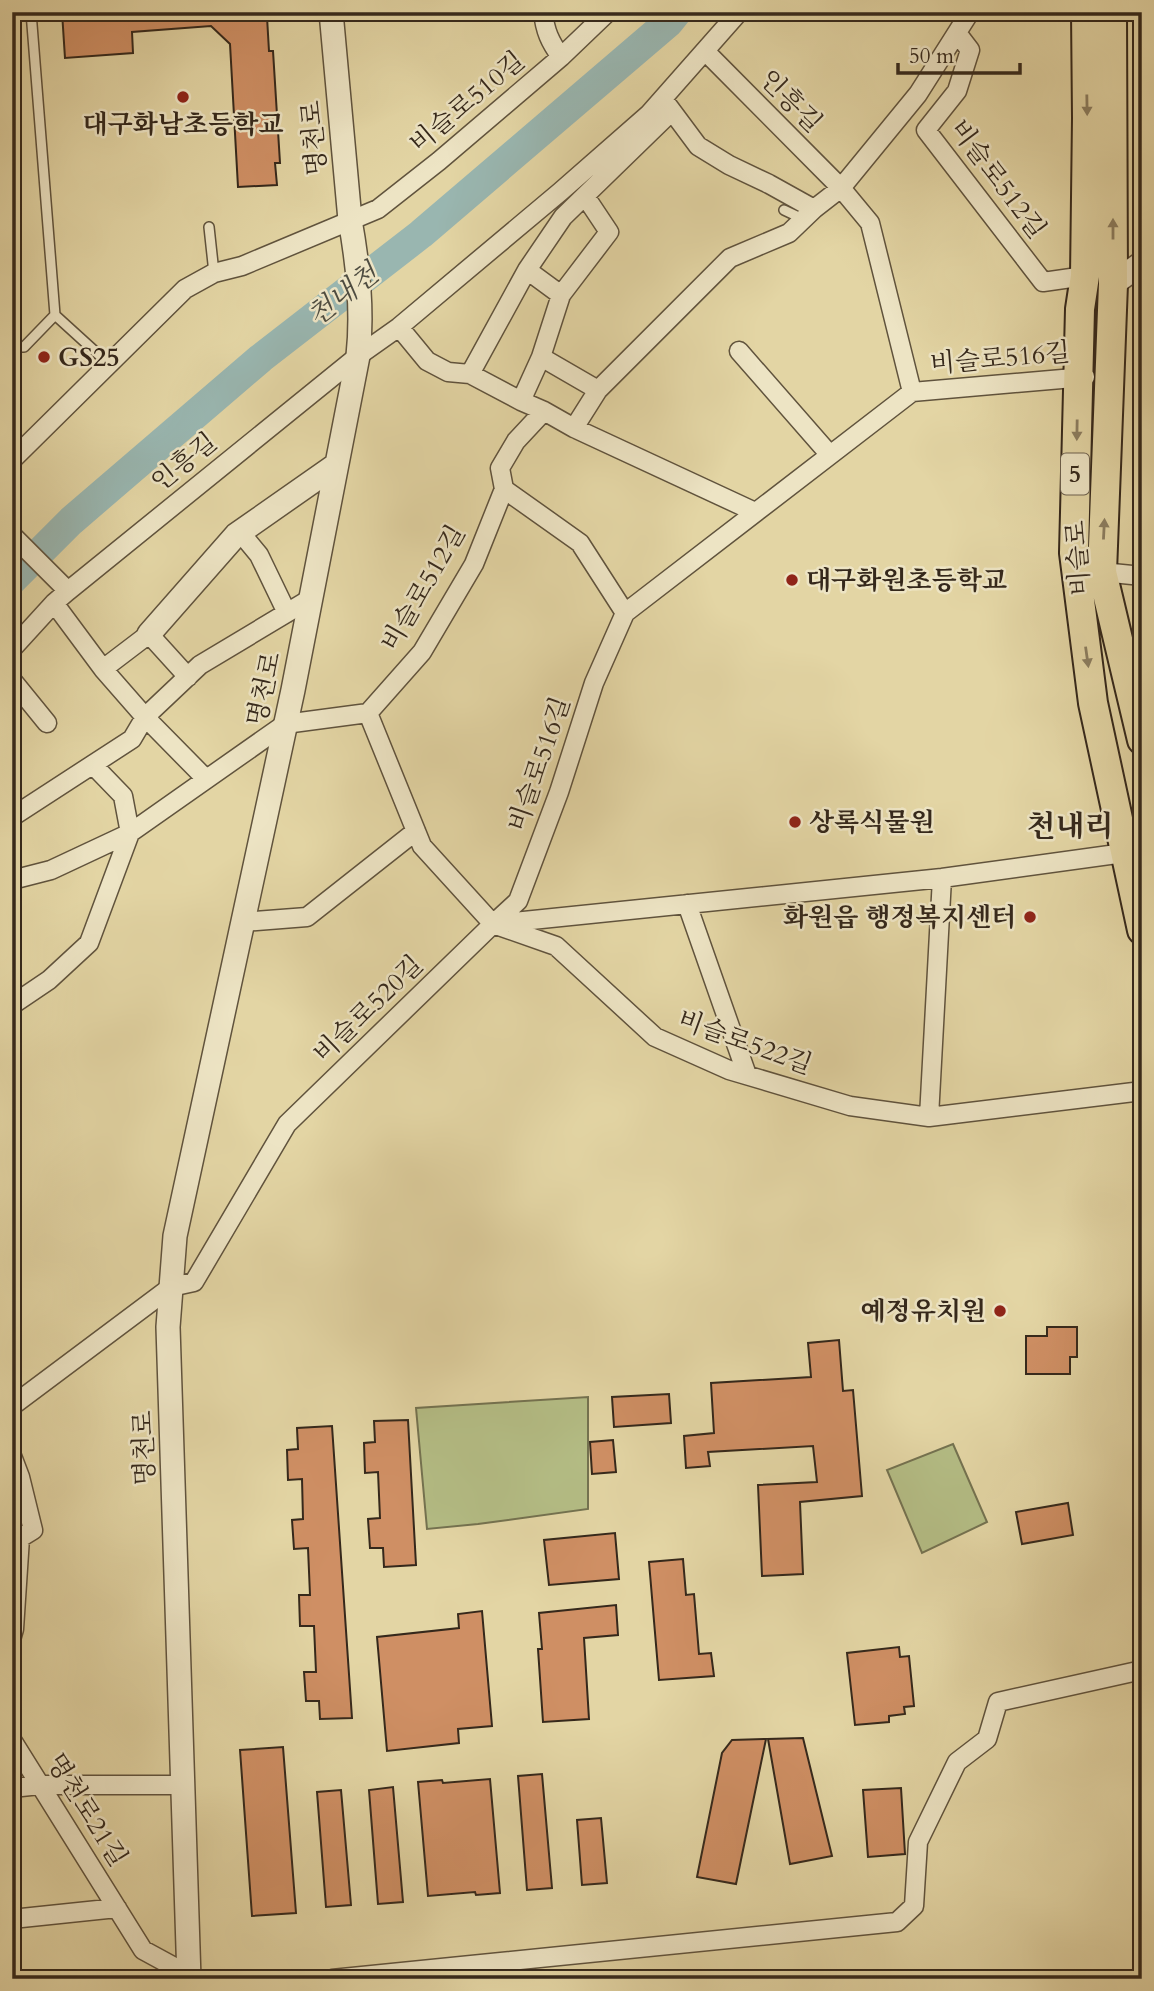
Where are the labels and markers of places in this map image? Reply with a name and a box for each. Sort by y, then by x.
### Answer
marker: 대구화남초등학교 [175,89,191,105]
place label: 대구화남초등학교 [83,107,283,142]
place label: GS25 [58,340,120,375]
marker: GS25 [36,349,52,365]
place label: 대구화원초등학교 [806,563,1007,598]
marker: 대구화원초등학교 [784,572,800,588]
place label: 상록식물원 [809,805,935,840]
marker: 상록식물원 [787,814,803,830]
place label: 화원읍 행정복지센터 [783,900,1016,935]
marker: 화원읍 행정복지센터 [1022,909,1038,925]
place label: 예정유치원 [860,1294,986,1329]
marker: 예정유치원 [992,1303,1008,1319]

